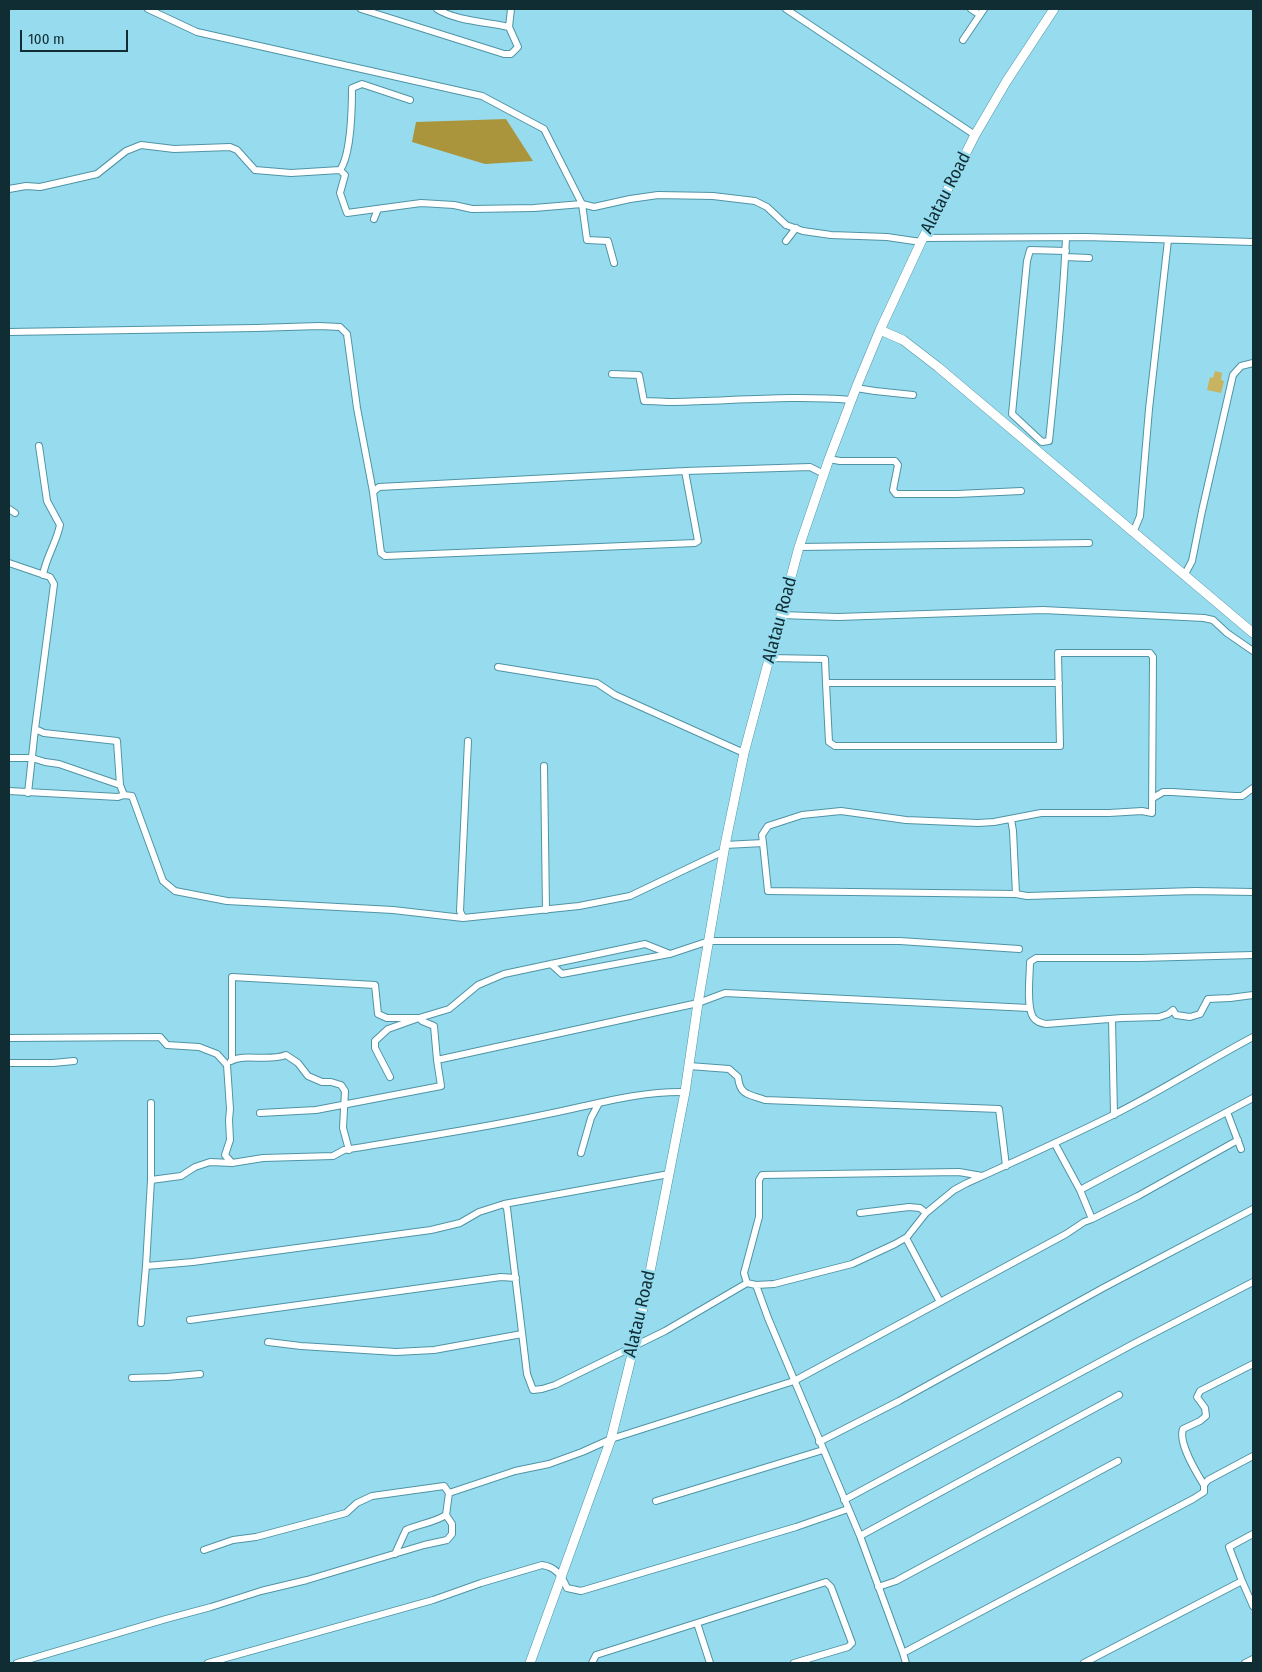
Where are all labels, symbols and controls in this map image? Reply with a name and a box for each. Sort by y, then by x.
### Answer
scale bar [22,20,130,52]
text: 100 m [28,30,65,48]
street label: Alatau Road [916,149,976,237]
street label: Alatau Road [758,574,802,666]
street label: Alatau Road [620,1268,660,1360]

